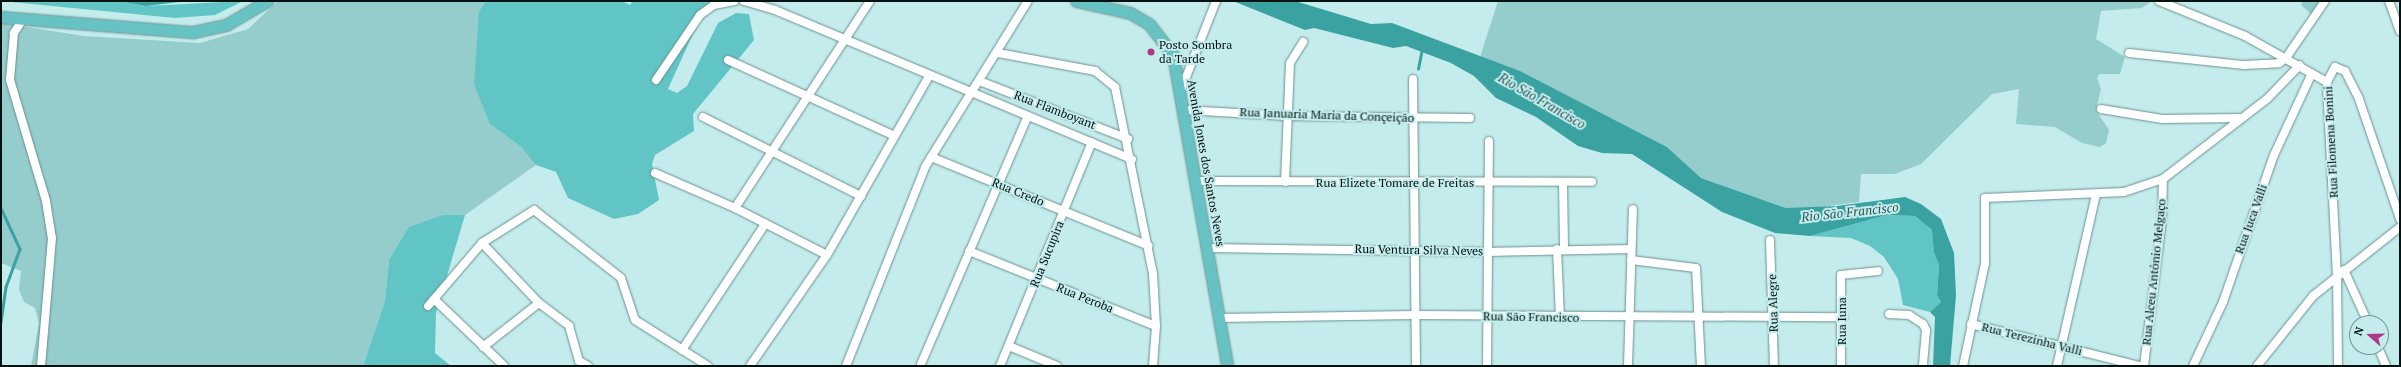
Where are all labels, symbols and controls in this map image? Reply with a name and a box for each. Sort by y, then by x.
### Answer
place label: Posto Sombra da Tarde [1159,38,1232,66]
marker: Posto Sombra da Tarde [1146,47,1156,57]
water label: Rio São Francisco [1496,70,1588,132]
street label: Avenida Jones dos Santos Neves [1184,78,1228,248]
street label: Rua Filomena Bonini [2321,86,2341,198]
street label: Rua Flamboyant [1012,88,1098,132]
street label: Rua Januaria Maria da Conçeição [1239,105,1415,125]
street label: Rua Credo [990,175,1046,209]
street label: Rua Elizete Tomare de Freitas [1316,176,1474,190]
street label: Rua Juca Valli [2232,182,2270,256]
street label: Rua Alceu Antônio Melgaço [2139,198,2169,346]
water label: Rio São Francisco [1800,199,1900,225]
street label: Rua Sucupira [1027,219,1067,289]
street label: Rua Ventura Silva Neves [1354,242,1484,258]
street label: Rua Alegre [1765,274,1781,332]
street label: Rua Peroba [1054,280,1116,316]
street label: Rua Iuna [1835,297,1849,345]
street label: Rua São Francisco [1483,309,1579,325]
north arrow [2349,315,2389,355]
street label: Rua Terezinha Valli [1980,319,2084,359]
text: N [2351,325,2367,338]

